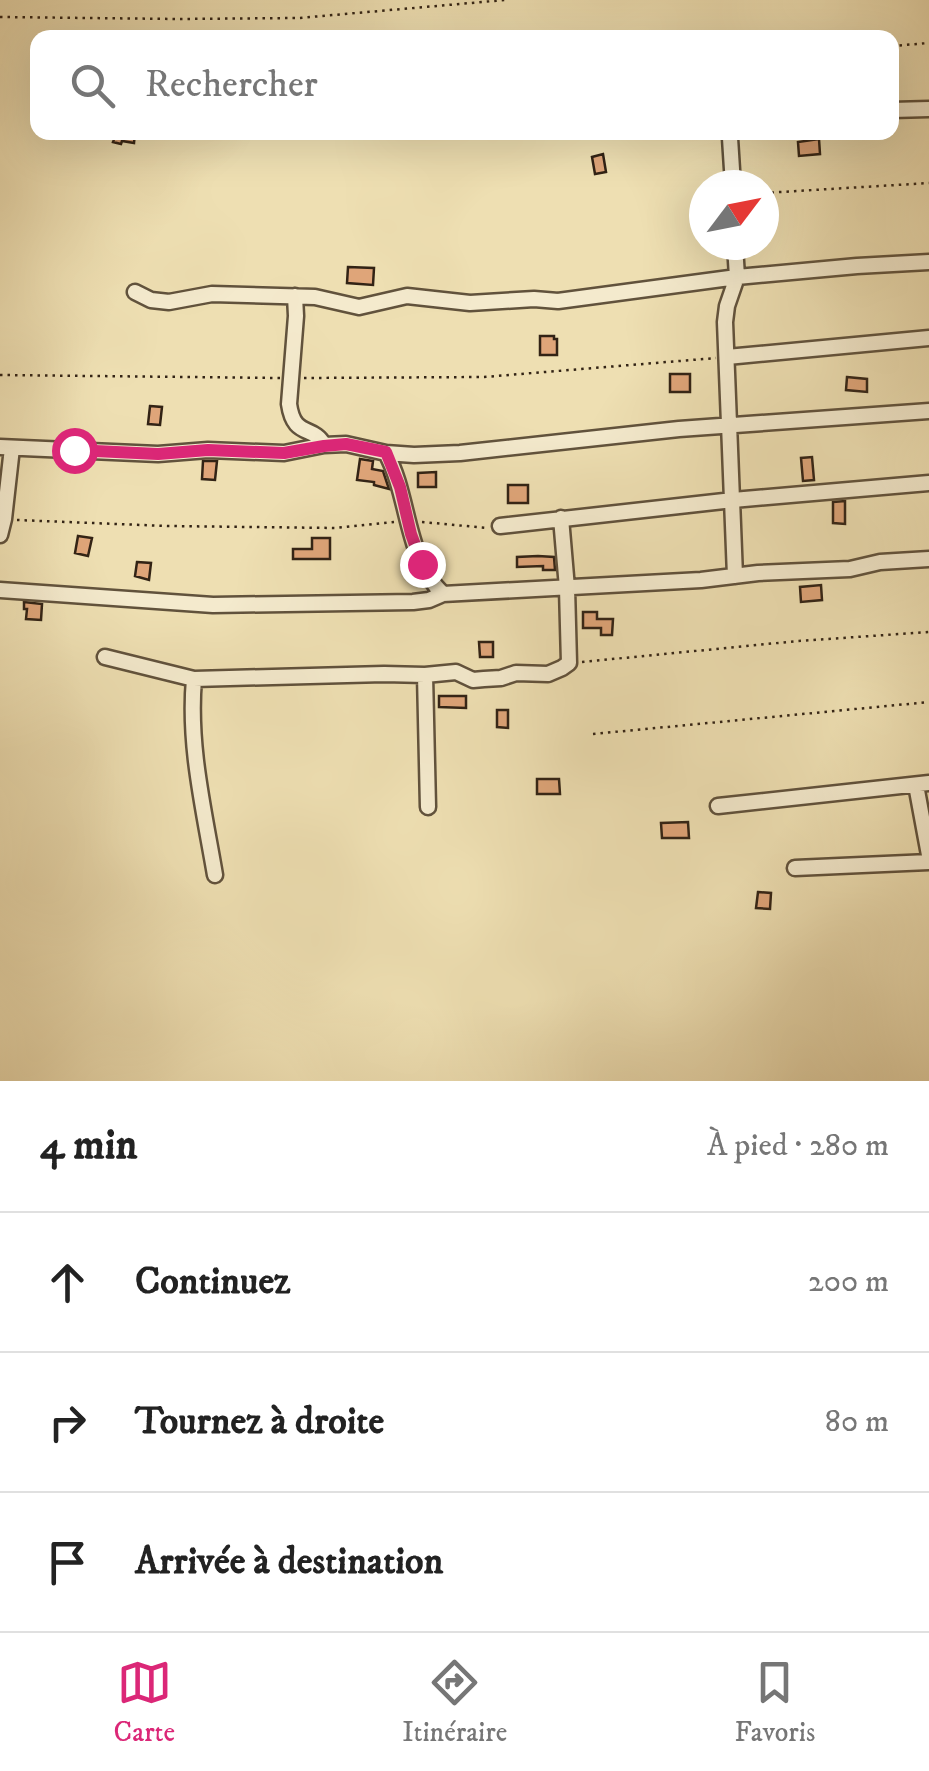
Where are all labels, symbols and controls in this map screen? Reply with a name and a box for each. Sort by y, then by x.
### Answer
search box [30,30,899,140]
icon: search [65,58,120,113]
text: Rechercher [145,61,318,109]
north arrow [689,170,779,260]
route start [52,428,98,474]
route end [400,542,446,588]
text: 4 min [40,1120,138,1172]
text: À pied · 280 m [707,1126,889,1166]
icon: ahead [40,1255,95,1310]
text: Continuez [135,1258,291,1306]
text: 200 m [808,1262,889,1302]
icon: right [40,1395,95,1450]
text: Tournez à droite [135,1398,384,1446]
text: 80 m [825,1402,889,1442]
icon: arrive [40,1535,95,1590]
text: Arrivée à destination [135,1538,443,1586]
tab: Carte [114,1655,175,1750]
tab: Itinéraire [402,1655,507,1750]
tab: Favoris [735,1655,815,1750]

